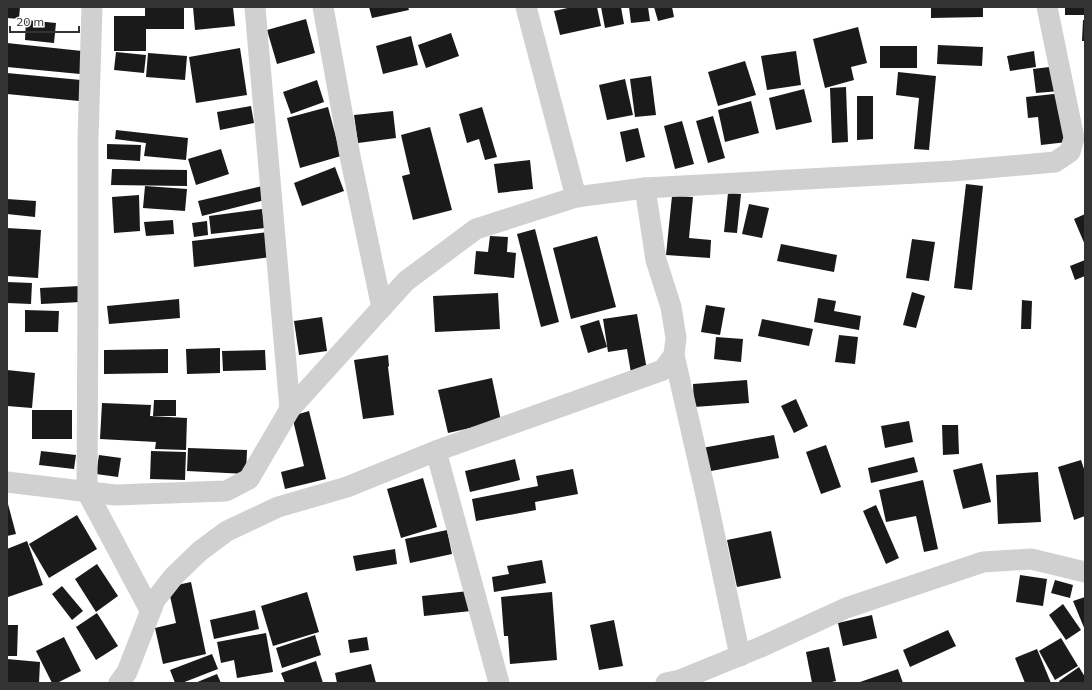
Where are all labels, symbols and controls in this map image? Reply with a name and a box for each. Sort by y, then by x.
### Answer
scale bar [10,8,79,34]
text: 20 m [16,14,44,29]

